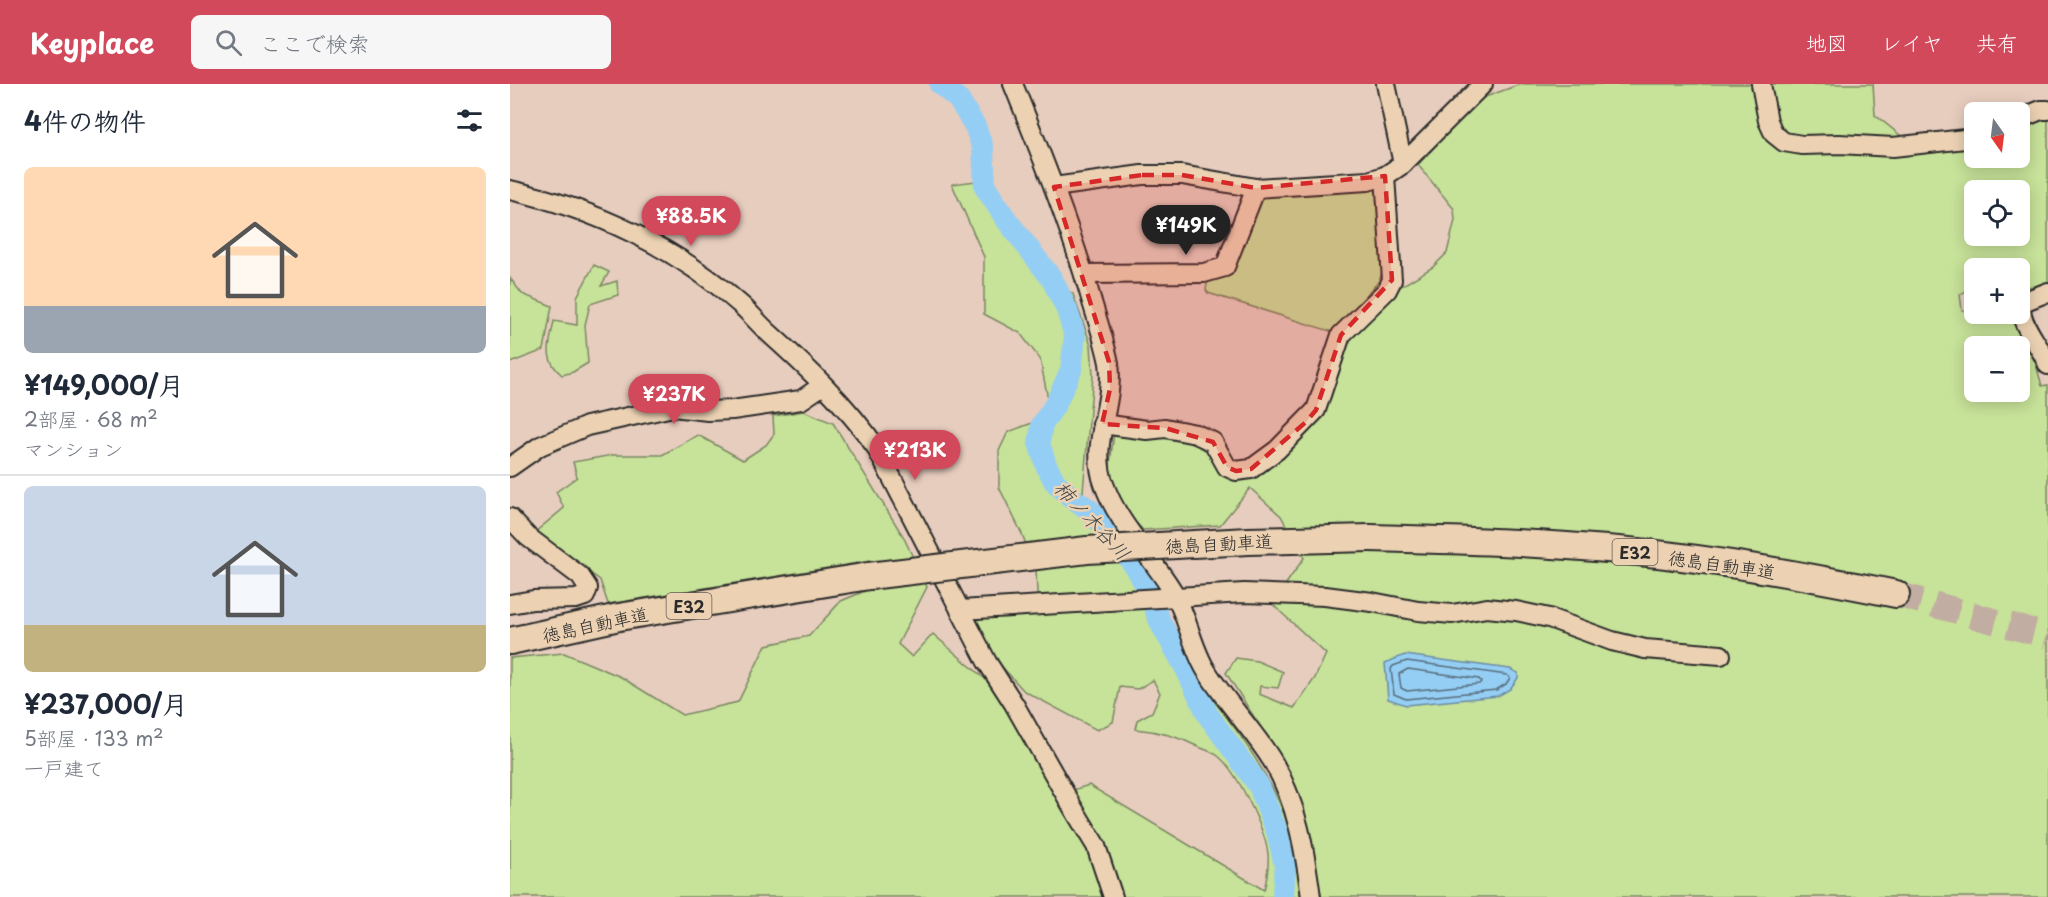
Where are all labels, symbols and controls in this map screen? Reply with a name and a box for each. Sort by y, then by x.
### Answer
search box [191,15,611,69]
text: Keyplace [30,21,155,64]
icon: search [212,26,245,59]
text: ここで検索 [260,26,370,59]
text: 地図 [1806,26,1848,58]
text: レイヤ [1881,26,1943,58]
text: 共有 [1976,26,2018,58]
text: 4件の物件 [24,101,146,140]
north arrow [1964,102,2030,168]
map controls [1964,102,2030,402]
icon: filters [453,104,486,137]
button: locate [1964,180,2030,246]
pin: ¥88.5K [642,196,740,247]
text: ¥88.5K [656,200,726,230]
pin: ¥149K [1144,205,1228,256]
icon: home [201,206,309,314]
text: ¥149K [1155,209,1217,239]
button: + [1964,258,2030,324]
button: − [1964,336,2030,402]
text: ¥149,000/月 [24,365,184,404]
pin: ¥237K [632,374,716,425]
text: ¥237K [642,378,706,408]
text: 2部屋 · 68 m² [24,404,158,434]
pin: ¥213K [873,430,957,481]
text: マンション [24,434,123,464]
text: ¥213K [884,434,946,464]
water label: 柿ノ木谷川 [1048,473,1138,567]
icon: home [201,525,309,633]
street label: 徳島自動車道 [1164,527,1274,559]
road number: E32 [1612,539,1658,565]
street label: 徳島自動車道 [1667,543,1777,585]
road number: E32 [666,593,711,619]
street label: 徳島自動車道 [539,600,651,648]
text: ¥237,000/月 [24,684,188,723]
text: 5部屋 · 133 m² [24,723,164,753]
text: 一戸建て [24,753,104,783]

